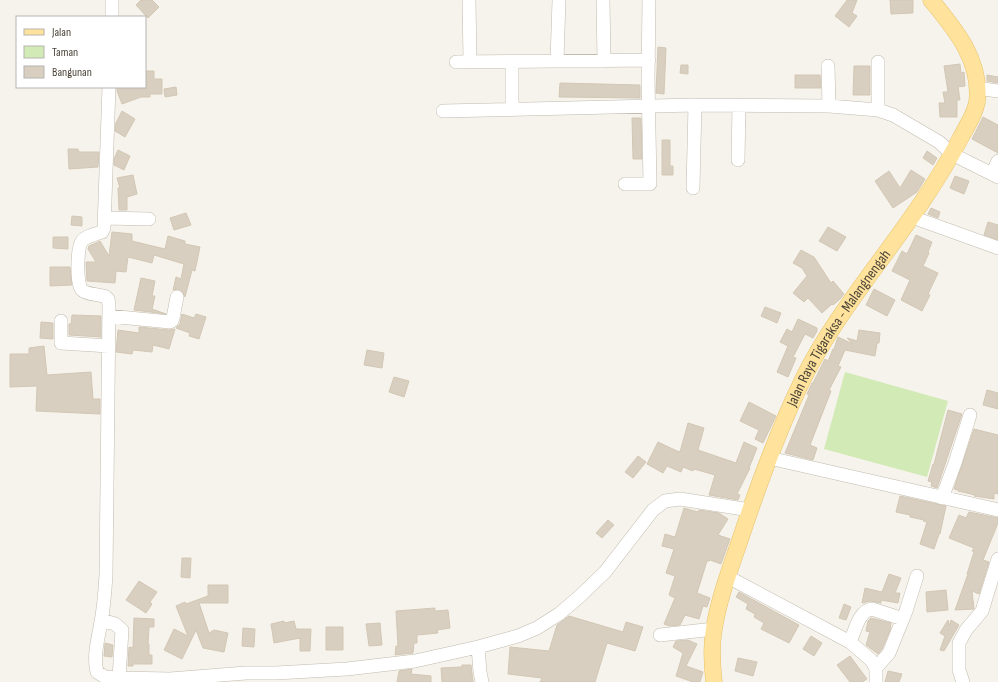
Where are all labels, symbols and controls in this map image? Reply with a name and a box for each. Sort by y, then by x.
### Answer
legend [16,16,146,88]
text: Jalan [51,25,71,40]
text: Taman [52,45,78,60]
text: Bangunan [52,65,92,80]
street label: Jalan Raya Tigaraksa - Malangnengah [782,246,895,410]

